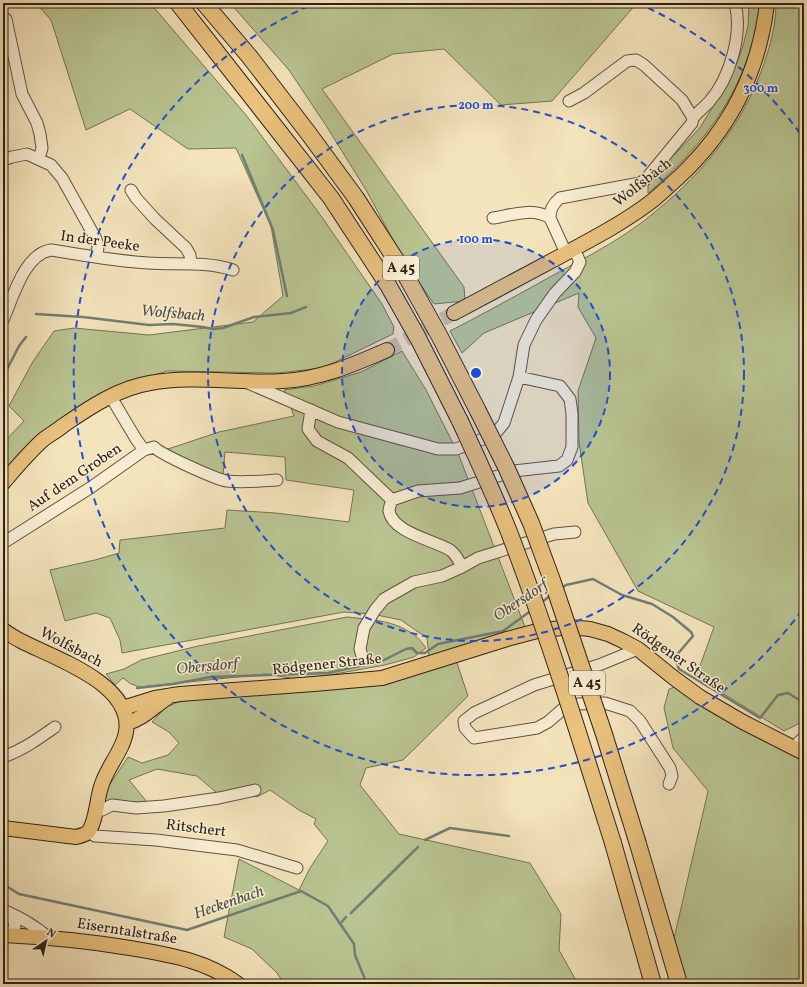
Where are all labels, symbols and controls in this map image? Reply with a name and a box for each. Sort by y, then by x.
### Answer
text: 300 m [744,81,779,97]
text: 200 m [458,98,494,114]
street label: Wolfsbach [609,154,677,212]
street label: In der Peeke [59,226,141,258]
text: 100 m [459,232,493,248]
road number: A 45 [383,256,419,280]
water label: Wolfsbach [140,300,206,328]
centre of rings [469,366,483,380]
street label: Auf dem Groben [24,439,126,517]
water label: Obersdorf [489,573,556,627]
street label: Rödgener Straße [627,619,729,699]
street label: Wolfsbach [36,623,106,673]
street label: Rödgener Straße [271,649,383,681]
water label: Obersdorf [175,653,242,681]
road number: A 45 [569,671,605,695]
street label: Ritschert [165,815,227,843]
water label: Heckenbach [191,881,267,925]
street label: Eiserntalstraße [75,914,179,950]
north arrow [26,921,66,961]
text: N [43,925,58,942]

